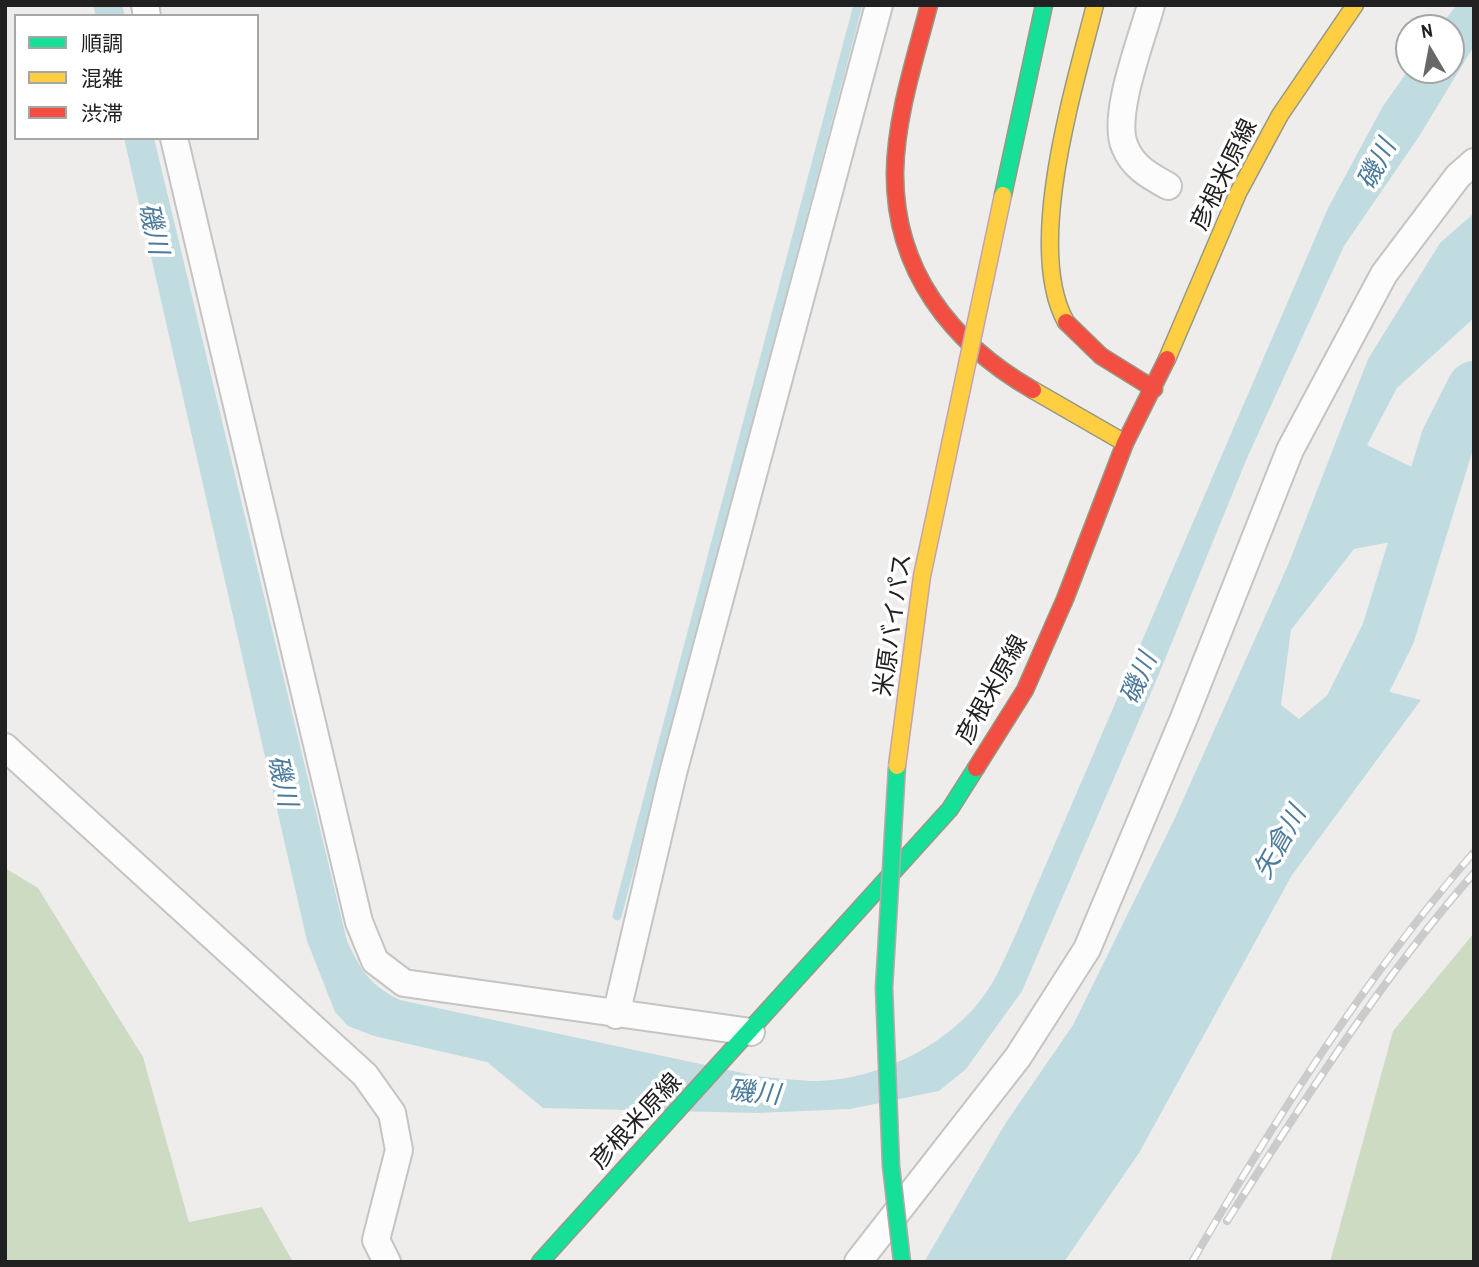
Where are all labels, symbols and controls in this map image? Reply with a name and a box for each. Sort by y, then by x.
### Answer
legend [14,14,259,140]
north arrow [1395,14,1465,84]
text: N [1419,17,1434,44]
text: 順調 [81,29,123,58]
text: 混雑 [81,64,123,93]
text: 渋滞 [81,99,123,128]
street label: 彦根米原線 [1186,115,1264,235]
water label: 磯川 [1352,135,1404,195]
water label: 磯川 [131,200,173,258]
street label: 米原バイパス [870,552,918,698]
street label: 彦根米原線 [951,631,1035,749]
water label: 磯川 [1115,649,1165,709]
water label: 磯川 [260,752,302,810]
water label: 矢倉川 [1248,801,1314,885]
street label: 彦根米原線 [586,1068,688,1176]
water label: 磯川 [727,1076,781,1112]

